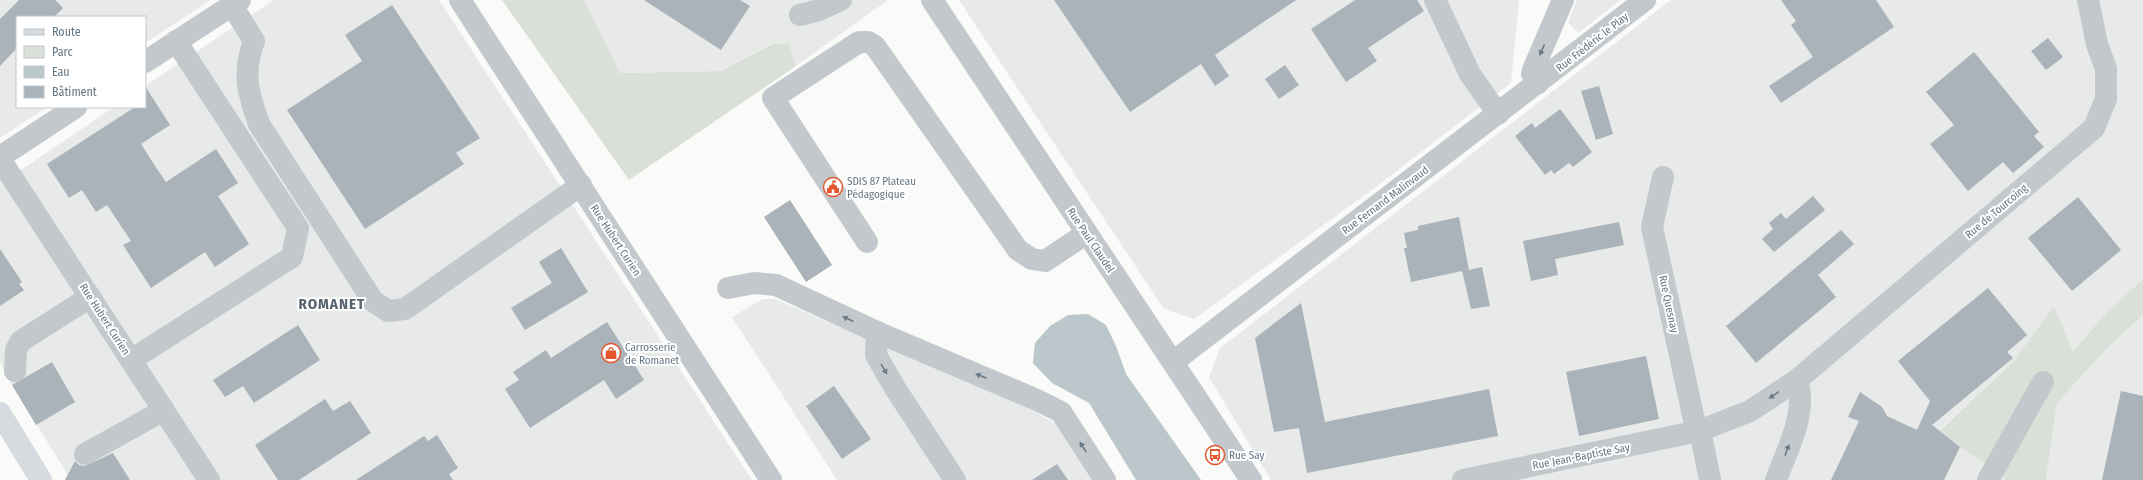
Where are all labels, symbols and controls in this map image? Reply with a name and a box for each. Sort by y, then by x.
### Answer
street label: Rue Frédéric le Play [1554,10,1631,75]
legend [16,16,146,108]
text: Route [52,25,81,39]
one-way arrow [1539,44,1545,56]
text: Parc [52,45,73,59]
text: Eau [52,65,70,79]
text: Bâtiment [52,85,97,99]
street label: Rue Fernand Malinvaud [1339,164,1431,237]
place label: SDIS 87 Plateau Pédagogique [847,175,916,201]
public building icon: SDIS 87 Plateau Pédagogique [822,176,844,198]
street label: Rue de Tourcoing [1963,181,2031,241]
street label: Rue Hubert Curien [588,202,643,278]
street label: Rue Paul Claudel [1064,205,1117,275]
street label: Rue Quesnay [1656,274,1681,334]
street label: Rue Hubert Curien [77,281,132,357]
district label: ROMANET [299,295,365,313]
one-way arrow [843,316,854,322]
place label: Carrosserie de Romanet [625,341,680,367]
shop icon: Carrosserie de Romanet [600,342,622,364]
one-way arrow [880,363,887,375]
one-way arrow [974,372,986,378]
one-way arrow [1769,391,1779,399]
one-way arrow [1080,441,1087,453]
street label: Rue Jean-Baptiste Say [1531,441,1631,472]
one-way arrow [1784,443,1790,455]
bus stop icon: Rue Say [1204,444,1226,466]
place label: Rue Say [1229,449,1264,462]

